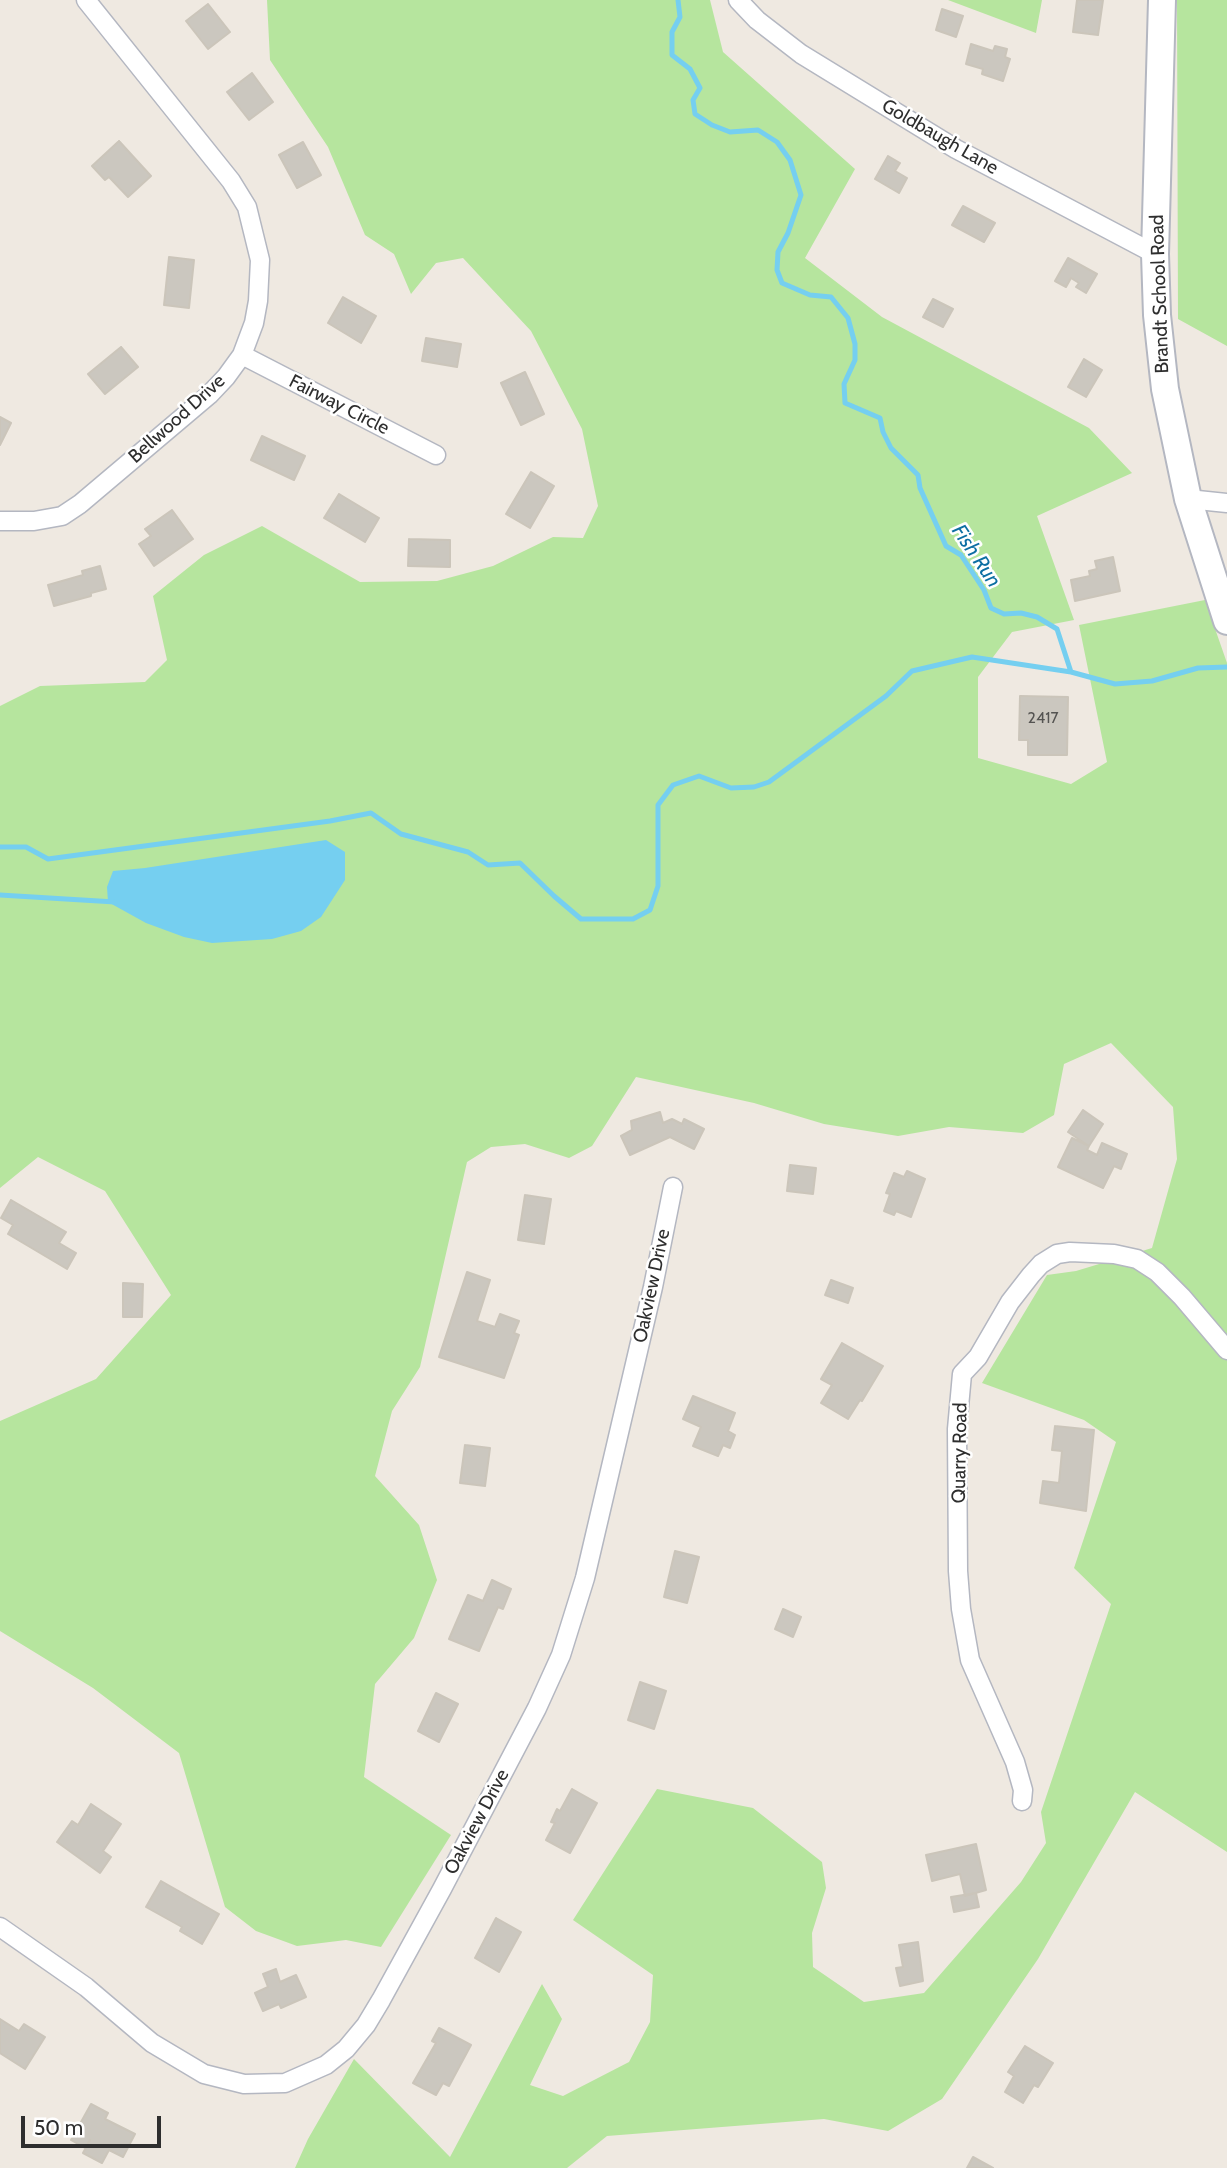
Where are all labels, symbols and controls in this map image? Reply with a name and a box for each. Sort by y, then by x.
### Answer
street label: Goldbaugh Lane [878,94,1002,180]
street label: Brandt School Road [1146,214,1174,374]
street label: Bellwood Drive [124,370,230,468]
street label: Fairway Circle [285,370,393,440]
water label: Fish Run [946,520,1006,592]
house number: 2417 [1028,708,1058,728]
street label: Oakview Drive [629,1227,675,1345]
street label: Quarry Road [948,1402,972,1504]
street label: Oakview Drive [440,1765,514,1879]
scale bar [24,2102,164,2146]
text: 50 m [34,2115,83,2140]

